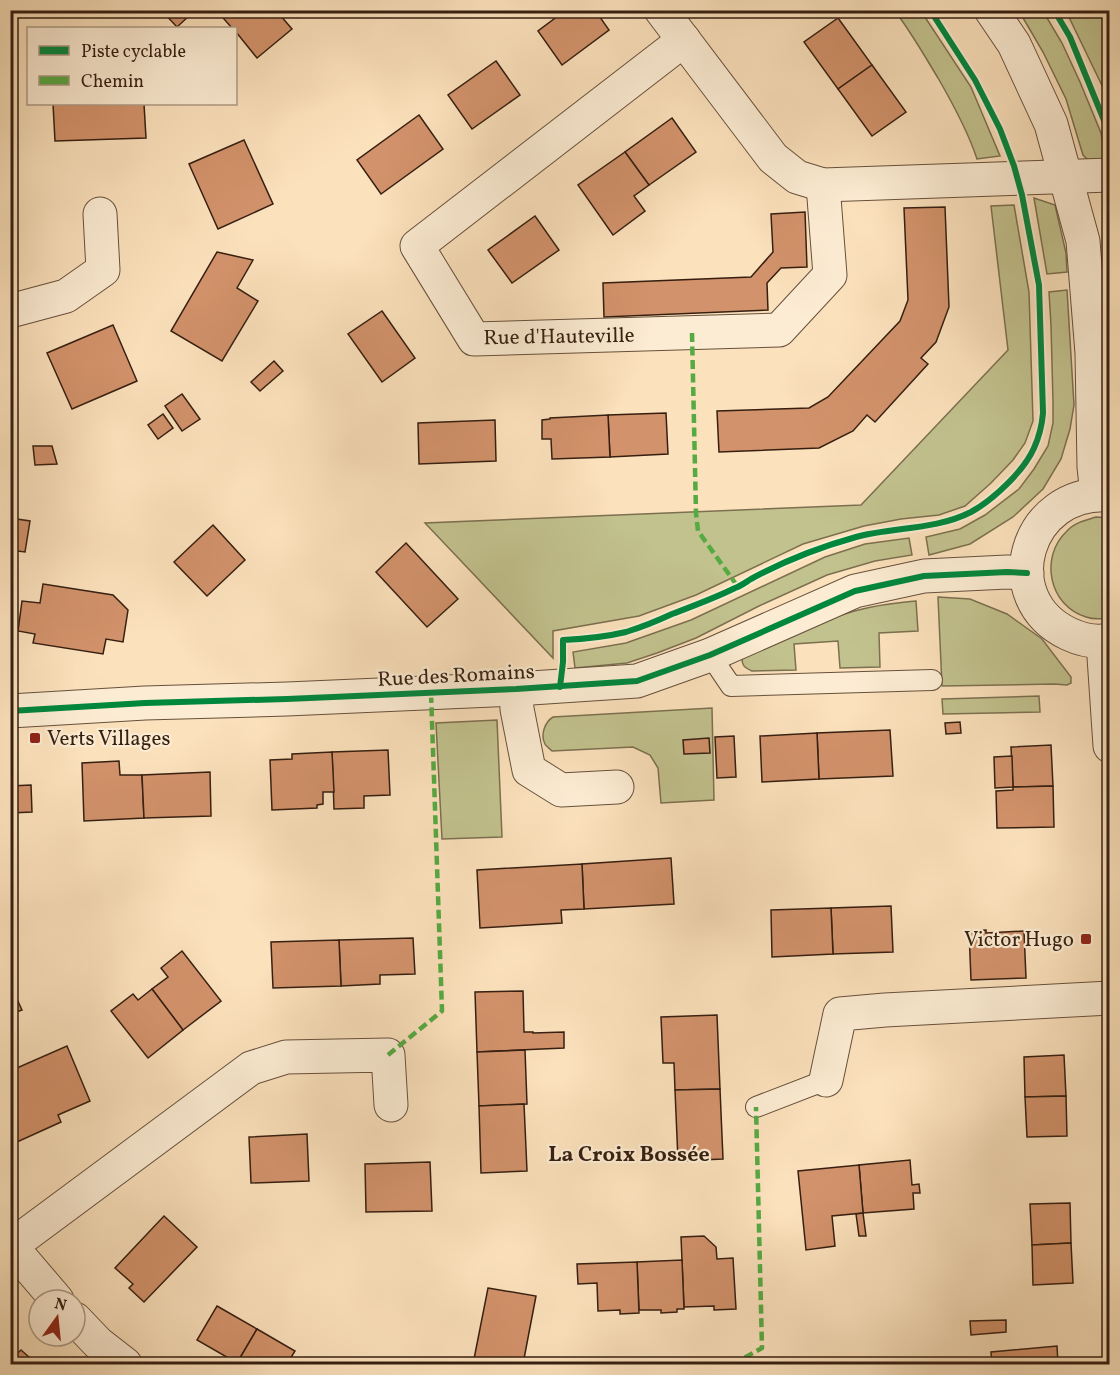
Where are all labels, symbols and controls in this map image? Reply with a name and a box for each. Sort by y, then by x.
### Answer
legend [27,27,237,105]
text: Piste cyclable [81,40,186,65]
text: Chemin [81,70,144,95]
street label: Rue d'Hauteville [483,322,635,353]
street label: Rue des Romains [377,658,535,695]
place label: Verts Villages [47,725,170,754]
marker: Verts Villages [28,731,42,745]
place label: Victor Hugo [964,926,1074,955]
marker: Victor Hugo [1079,932,1093,946]
district label: La Croix Bossée [548,1140,710,1171]
north arrow [27,1288,87,1348]
text: N [52,1293,69,1318]

